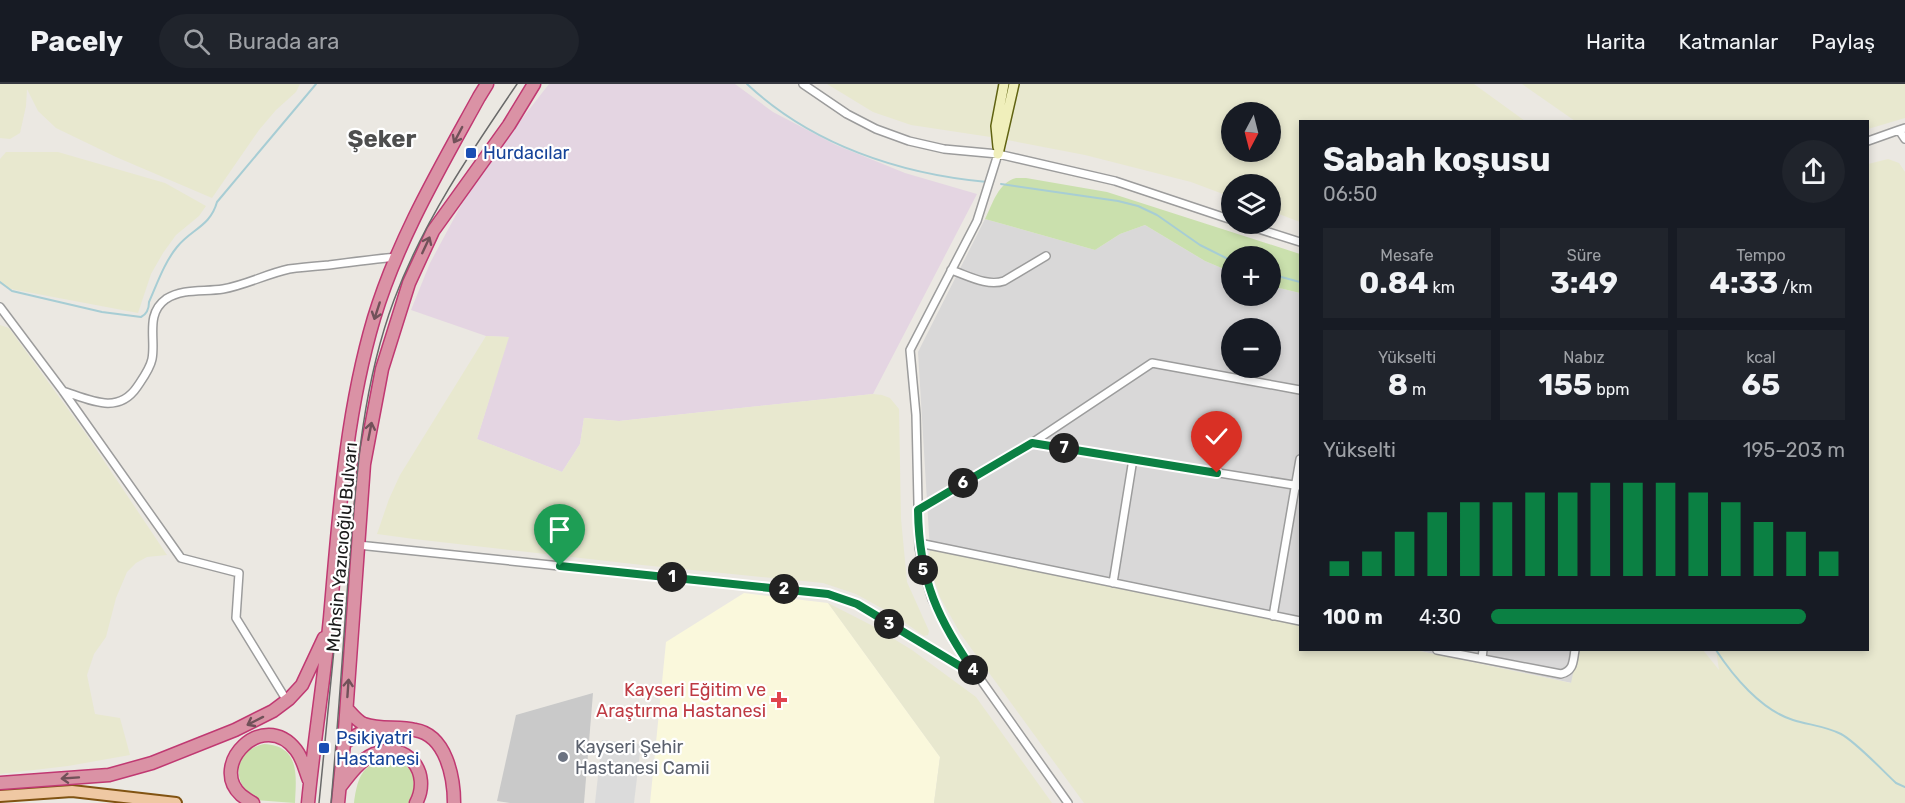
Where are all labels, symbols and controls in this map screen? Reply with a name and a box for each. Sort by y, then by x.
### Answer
search box [159,14,579,68]
text: Pacely [30,25,123,58]
icon: search [180,25,213,58]
text: Burada ara [228,28,339,55]
text: Harita [1586,29,1646,54]
text: Katmanlar [1679,29,1778,54]
text: Paylaş [1811,29,1875,54]
north arrow [1221,102,1281,162]
map controls [1221,102,1281,378]
district label: Şeker [348,125,417,153]
one-way arrow [452,125,463,143]
text: Sabah koşusu [1323,140,1551,179]
button: share [1782,140,1845,203]
place label: Hurdacılar [483,142,570,164]
marker: Hurdacılar [464,146,478,160]
button: layers [1221,174,1281,234]
text: 06:50 [1323,182,1377,206]
one-way arrow [421,237,433,255]
button: + [1221,246,1281,306]
text: Mesafe [1380,246,1434,265]
text: Süre [1567,246,1601,265]
text: Tempo [1736,246,1786,265]
text: 0.84 [1359,265,1428,301]
text: 3:49 [1550,265,1618,301]
text: 4:33 [1710,265,1778,301]
text: km [1428,278,1455,297]
text: /km [1778,278,1812,297]
one-way arrow [370,301,381,320]
button: − [1221,318,1281,378]
text: Yükselti [1378,348,1436,367]
text: Nabız [1563,348,1605,367]
text: kcal [1746,348,1776,367]
text: 8 [1388,367,1408,403]
text: 155 [1539,367,1592,403]
text: 65 [1742,367,1780,403]
text: m [1408,380,1426,399]
text: bpm [1592,380,1629,399]
pin [1191,411,1242,473]
icon: check [1200,420,1233,453]
one-way arrow [365,422,376,442]
pin: 7 [1049,433,1079,463]
text: 7 [1059,438,1069,457]
text: Yükselti [1323,438,1396,462]
text: 195–203 m [1743,438,1845,462]
street label: Muhsin Yazıcıoğlu Bulvarı [322,441,362,653]
pin: 6 [948,468,978,498]
text: 6 [958,473,968,492]
pin [534,504,585,566]
icon: arrive [543,513,576,546]
pin: 5 [908,555,938,585]
text: 5 [918,560,928,579]
pin: 1 [657,562,687,592]
text: 1 [668,567,676,586]
pin: 2 [769,574,799,604]
text: 2 [779,579,789,598]
text: 100 m [1323,605,1383,629]
text: 4:30 [1419,605,1461,629]
pin: 3 [874,609,904,639]
text: 3 [884,614,894,633]
pin: 4 [958,655,988,685]
text: 4 [968,660,978,679]
one-way arrow [343,679,354,699]
place label: Kayseri Eğitim ve Araştırma Hastanesi [596,679,766,722]
marker: Kayseri Eğitim ve Araştırma Hastanesi [770,691,788,709]
one-way arrow [246,715,264,727]
place label: Psikiyatri Hastanesi [336,727,419,770]
place label: Kayseri Şehir Hastanesi Camii [575,736,710,779]
marker: Psikiyatri Hastanesi [317,741,331,755]
marker: Kayseri Şehir Hastanesi Camii [556,750,570,764]
one-way arrow [61,773,81,784]

